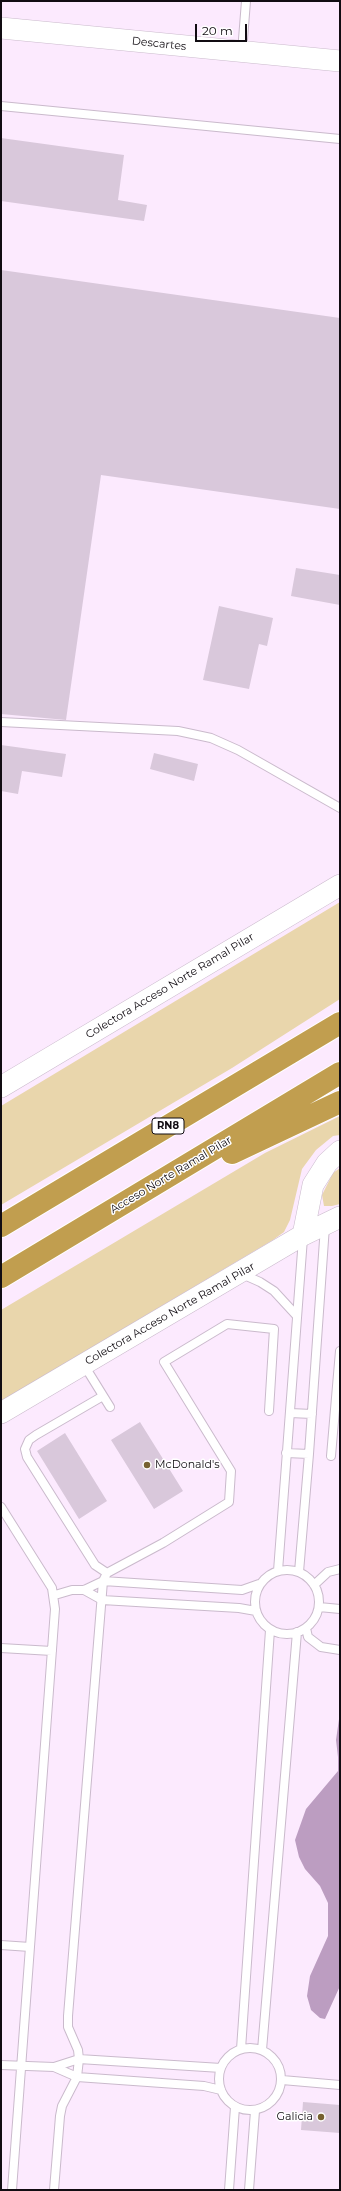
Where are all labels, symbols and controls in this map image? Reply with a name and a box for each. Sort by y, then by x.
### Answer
scale bar [197,16,249,42]
text: 20 m [202,23,233,38]
street label: Descartes [131,35,187,53]
street label: Colectora Acceso Norte Ramal Pilar [83,930,257,1042]
road number: RN8 [152,1118,184,1134]
street label: Acceso Norte Ramal Pilar [108,1134,234,1216]
street label: Colectora Acceso Norte Ramal Pilar [83,1260,257,1368]
place label: McDonald's [155,1458,220,1472]
marker: McDonald's [142,1460,152,1470]
place label: Galicia [277,2110,313,2124]
marker: Galicia [316,2112,326,2122]

